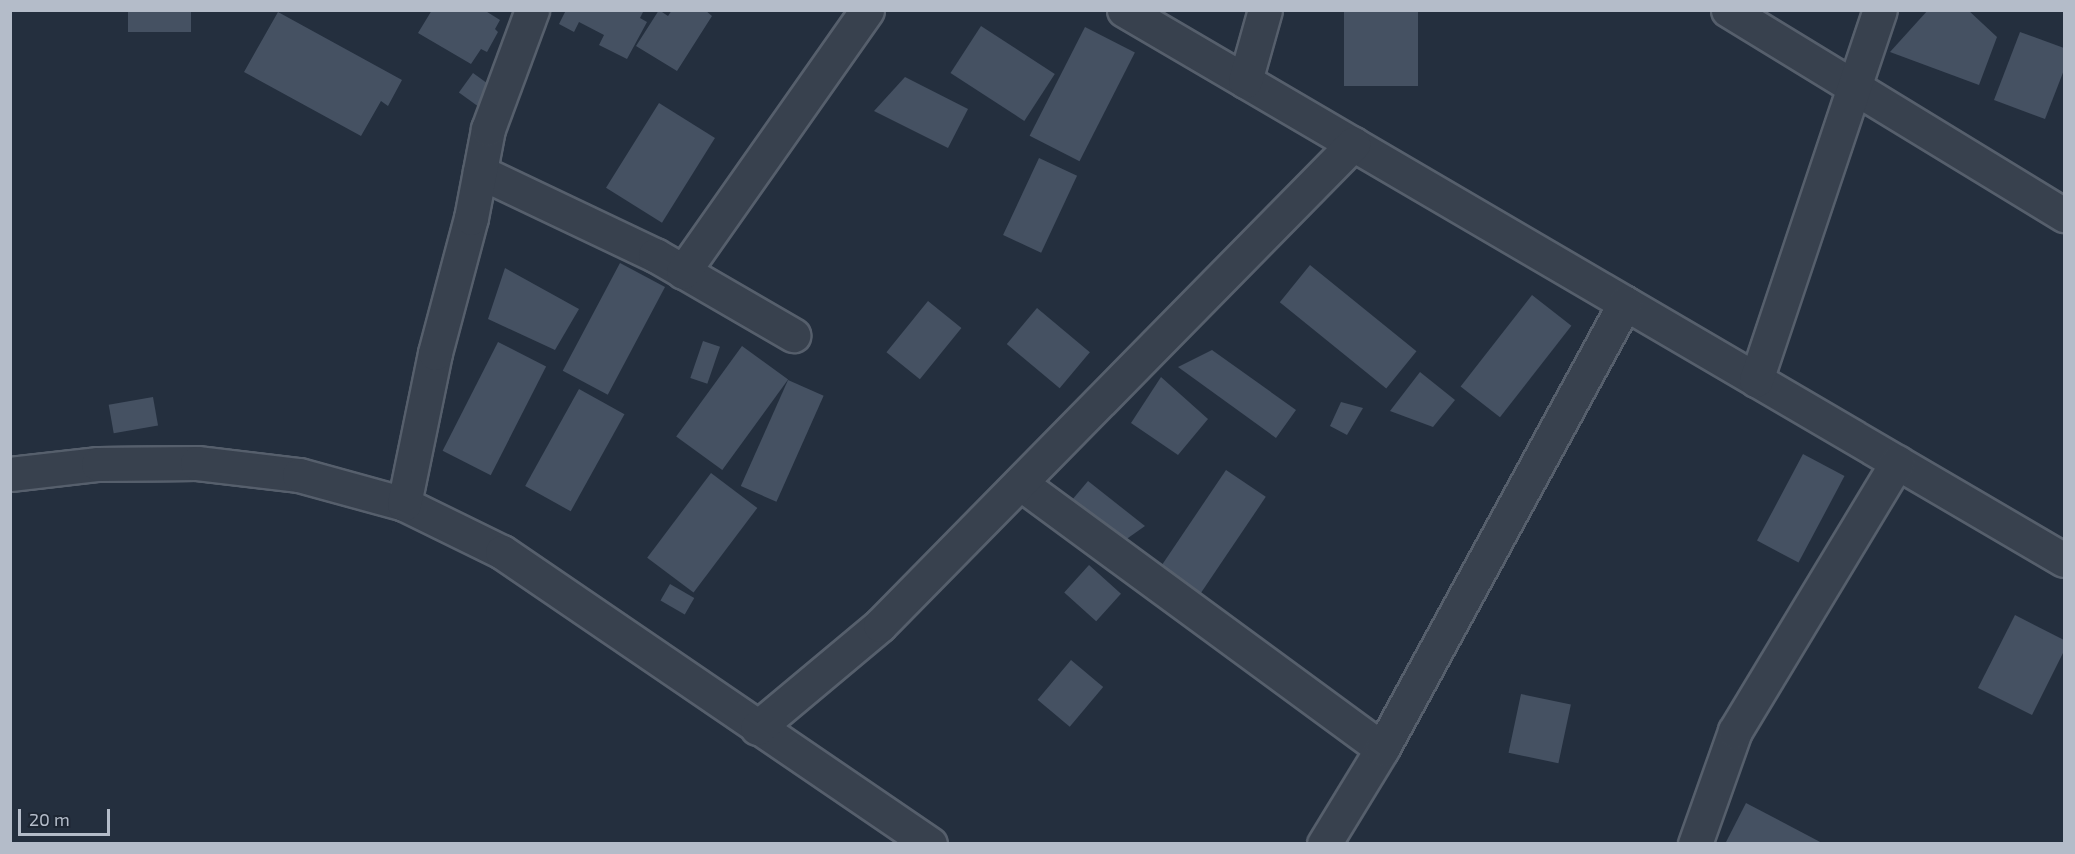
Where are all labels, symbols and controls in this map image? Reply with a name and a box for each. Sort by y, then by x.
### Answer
scale bar [21,797,112,835]
text: 20 m [29,808,70,830]

